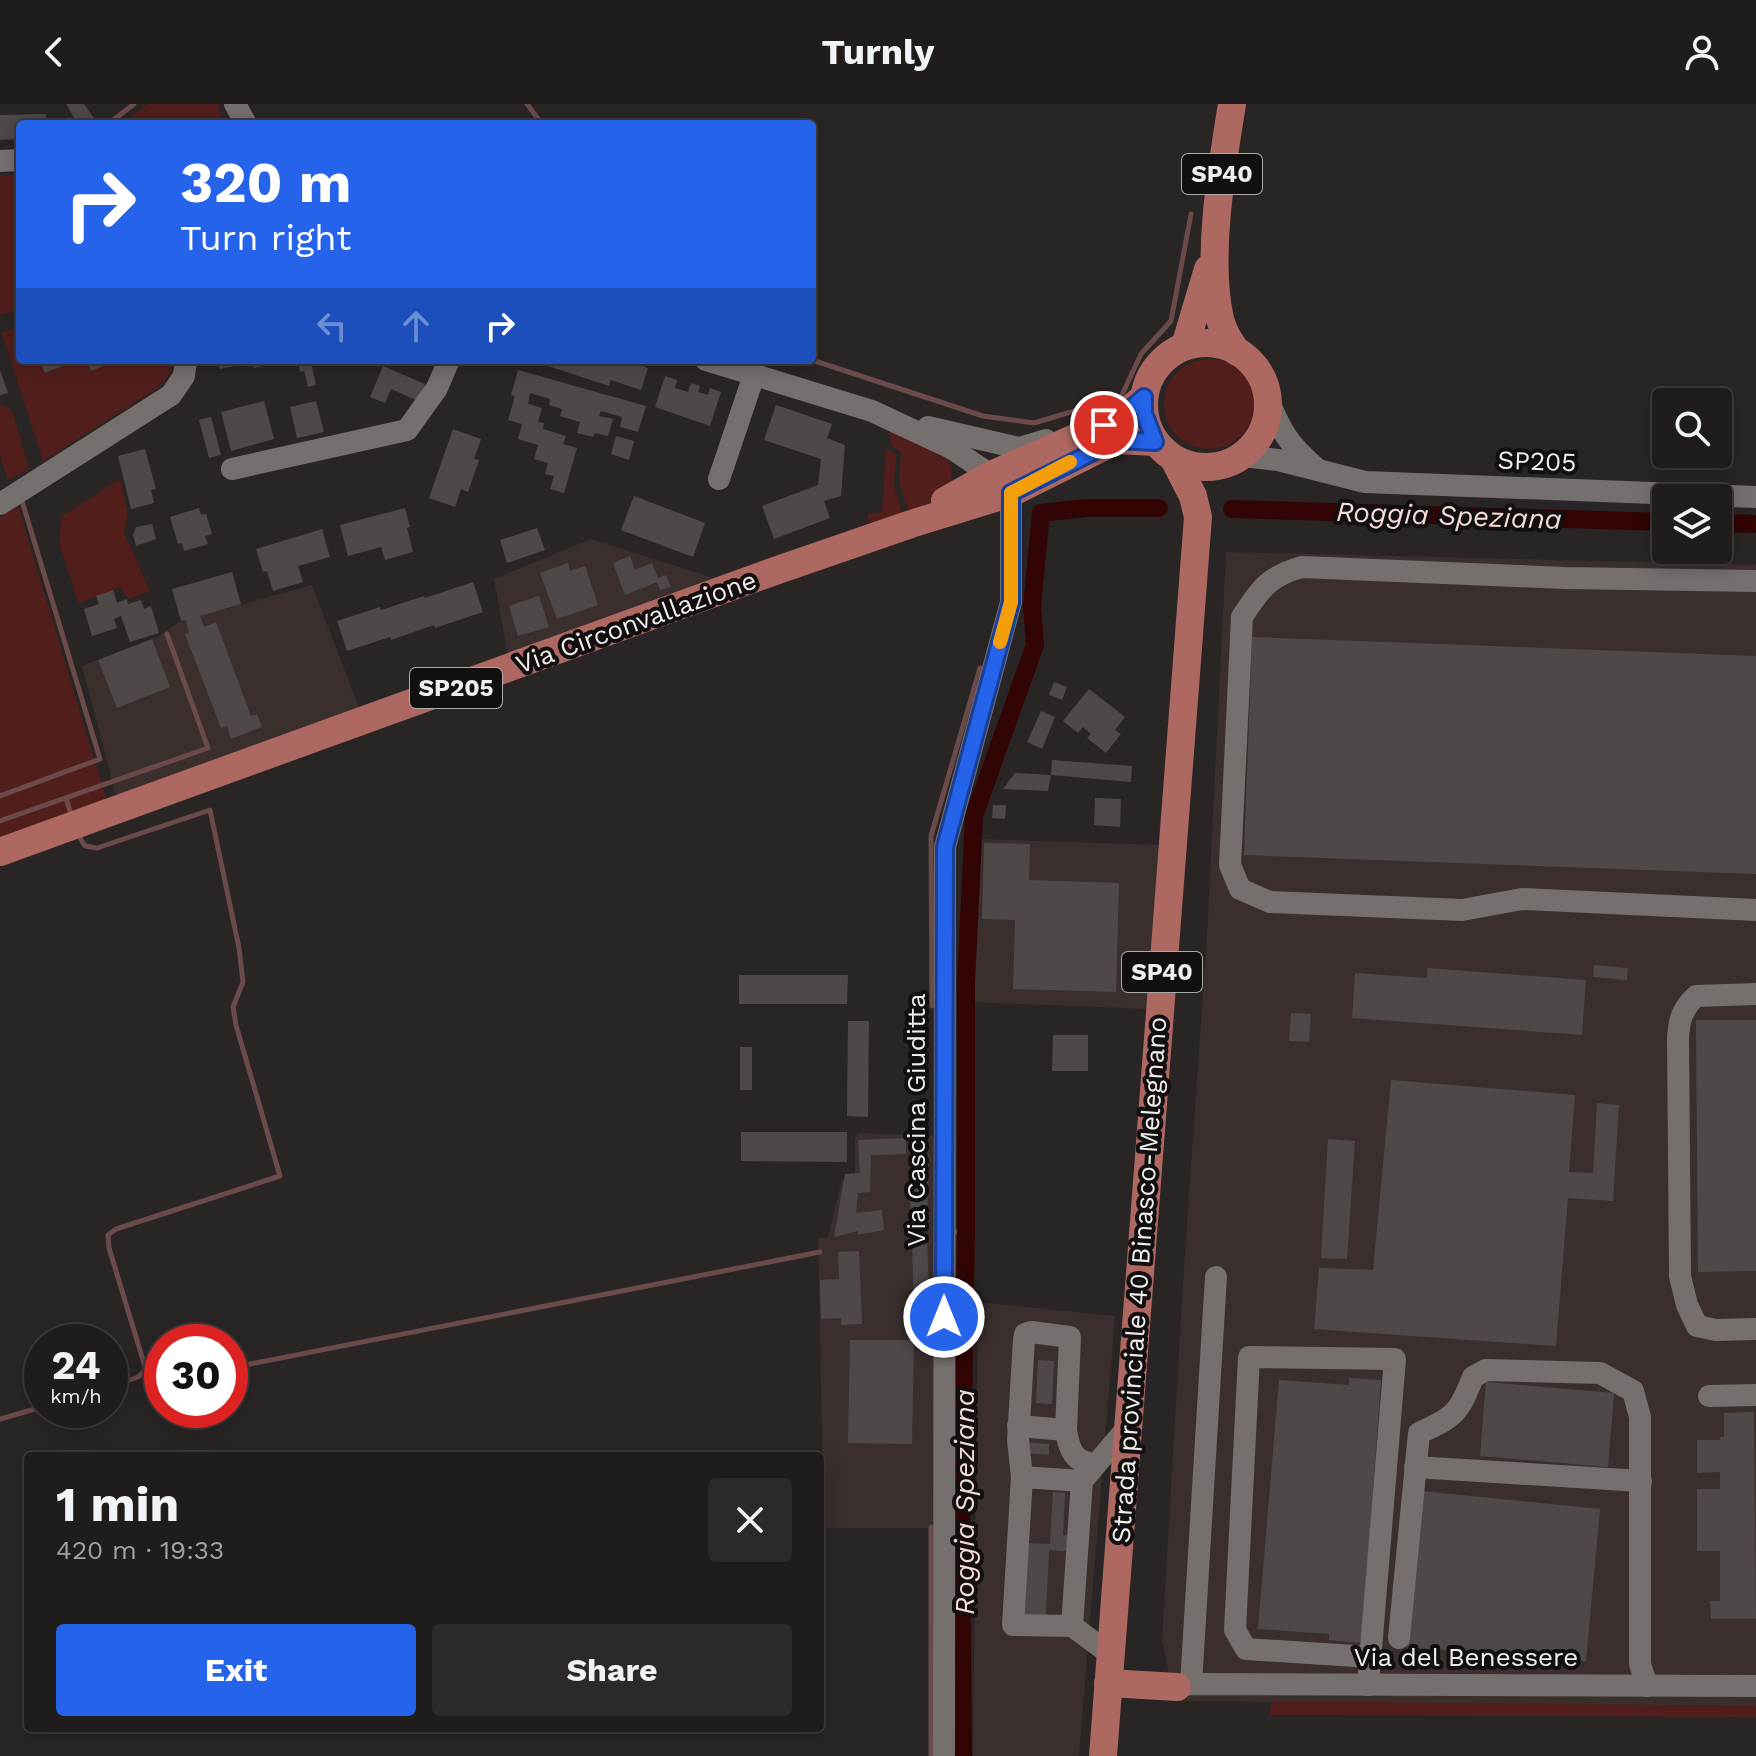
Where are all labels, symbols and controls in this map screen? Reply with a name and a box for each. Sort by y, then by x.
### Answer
icon: back [32,30,76,74]
icon: person [1680,30,1724,74]
text: Turnly [822,31,934,73]
text: 320 m [180,150,351,216]
icon: right [48,152,152,256]
road number: SP40 [1182,154,1262,194]
text: Turn right [180,217,351,259]
icon: left [310,304,354,348]
icon: ahead [394,304,438,348]
icon: right [478,304,522,348]
map controls [1652,388,1732,564]
button: search [1652,388,1732,468]
pin [1070,391,1138,459]
icon: arrive [1082,403,1126,447]
street label: SP205 [1497,445,1577,477]
button: layers [1652,484,1732,564]
water label: Roggia Speziana [1335,495,1562,536]
street label: Via Circonvallazione [512,565,760,679]
road number: SP205 [410,668,502,708]
road number: SP40 [1122,952,1202,992]
street label: Via Cascina Giuditta [901,993,931,1247]
street label: Strada provinciale 40 Binasco-Melegnano [1106,1016,1172,1544]
position arrow [902,1275,986,1359]
speed limit sign: 30 [144,1324,248,1428]
text: 24 [51,1342,101,1389]
text: km/h [50,1384,102,1408]
water label: Roggia Speziana [948,1389,981,1615]
text: 1 min [56,1476,179,1533]
button: close [708,1478,792,1562]
text: 420 m · 19:33 [56,1535,224,1565]
button: Exit [56,1624,416,1716]
button: Share [432,1624,792,1716]
street label: Via del Benessere [1354,1642,1578,1672]

